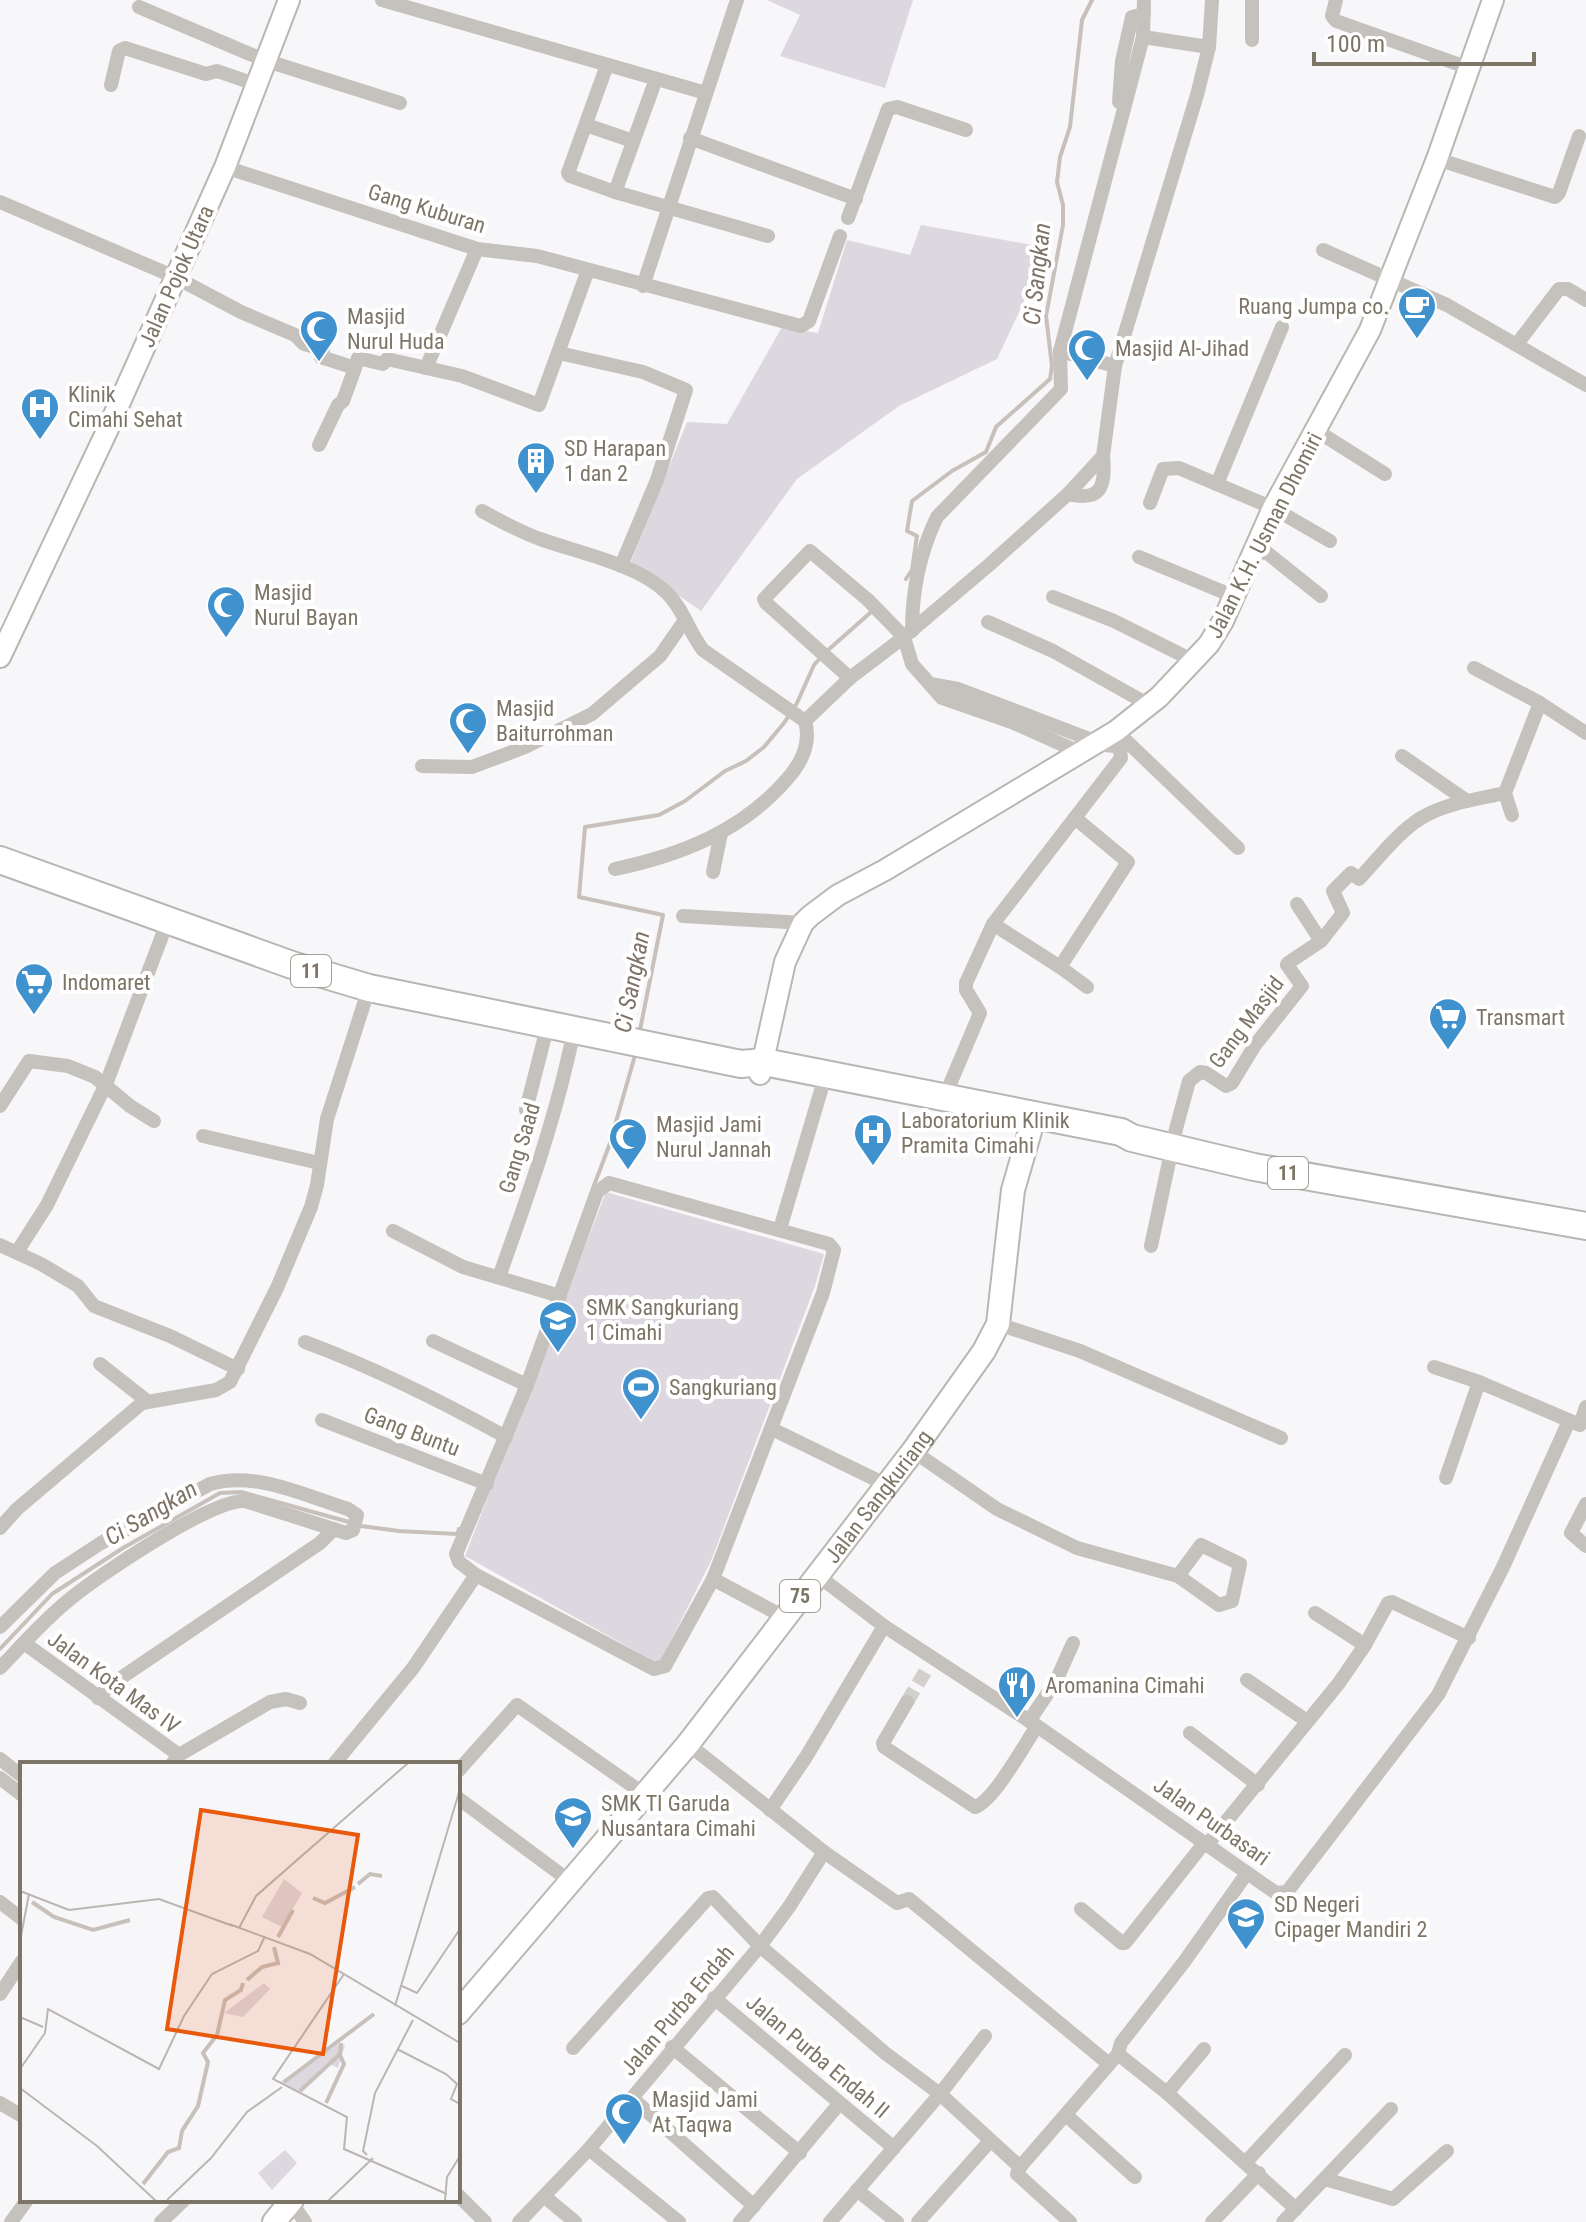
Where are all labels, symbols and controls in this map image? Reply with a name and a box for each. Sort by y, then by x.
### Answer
scale bar [1314,16,1534,66]
text: 100 m [1326,30,1385,58]
street label: Gang Kuburan [365,179,489,238]
street label: Jalan Pojok Utara [134,201,219,351]
water label: Ci Sangkan [1018,221,1056,327]
cafe icon: Ruang Jumpa co. [1396,285,1438,340]
place label: Ruang Jumpa co. [1238,294,1389,319]
place label: Masjid Nurul Huda [347,304,444,354]
mosque icon: Masjid Nurul Huda [298,308,340,363]
mosque icon: Masjid Al-Jihad [1066,327,1108,382]
place label: Masjid Al-Jihad [1115,336,1249,361]
place label: Klinik Cimahi Sehat [68,382,183,432]
hospital icon: Klinik Cimahi Sehat [19,386,61,441]
street label: Jalan K.H. Usman Dhomiri [1202,428,1327,642]
place label: SD Harapan 1 dan 2 [564,436,666,486]
building icon: SD Harapan 1 dan 2 [515,440,557,495]
place label: Masjid Nurul Bayan [254,580,358,630]
mosque icon: Masjid Nurul Bayan [205,584,247,639]
place label: Masjid Baiturrohman [496,696,613,746]
mosque icon: Masjid Baiturrohman [447,700,489,755]
water label: Ci Sangkan [608,929,656,1035]
road number: 11 [291,955,331,987]
supermarket icon: Indomaret [13,961,55,1016]
place label: Indomaret [62,970,151,995]
street label: Gang Masjid [1204,972,1289,1073]
supermarket icon: Transmart [1427,996,1469,1051]
place label: Transmart [1476,1005,1565,1030]
street label: Gang Saad [494,1100,545,1197]
place label: Laboratorium Klinik Pramita Cimahi [901,1108,1070,1158]
place label: Masjid Jami Nurul Jannah [656,1112,771,1162]
hospital icon: Laboratorium Klinik Pramita Cimahi [852,1112,894,1167]
mosque icon: Masjid Jami Nurul Jannah [607,1116,649,1171]
road number: 11 [1268,1157,1308,1189]
place label: SMK Sangkuriang 1 Cimahi [586,1295,739,1345]
school or university icon: SMK Sangkuriang 1 Cimahi [537,1299,579,1354]
sports icon: Sangkuriang [620,1366,662,1421]
place label: Sangkuriang [669,1375,777,1400]
street label: Gang Buntu [360,1402,463,1461]
street label: Jalan Sangkuriang [820,1425,937,1568]
water label: Ci Sangkan [100,1474,202,1552]
road number: 75 [780,1580,820,1612]
street label: Jalan Kota Mas IV [43,1626,185,1739]
restaurant icon: Aromanina Cimahi [996,1664,1038,1719]
place label: Aromanina Cimahi [1045,1673,1205,1698]
inset map [20,1762,460,2202]
street label: Jalan Purbasari [1149,1772,1274,1871]
place label: SMK TI Garuda Nusantara Cimahi [601,1791,756,1841]
school or university icon: SMK TI Garuda Nusantara Cimahi [552,1795,594,1850]
place label: SD Negeri Cipager Mandiri 2 [1274,1892,1427,1942]
school or university icon: SD Negeri Cipager Mandiri 2 [1225,1896,1267,1951]
street label: Jalan Purba Endah [616,1940,739,2080]
street label: Jalan Purba Endah II [741,1990,894,2123]
place label: Masjid Jami At Taqwa [652,2087,758,2137]
mosque icon: Masjid Jami At Taqwa [603,2091,645,2146]

